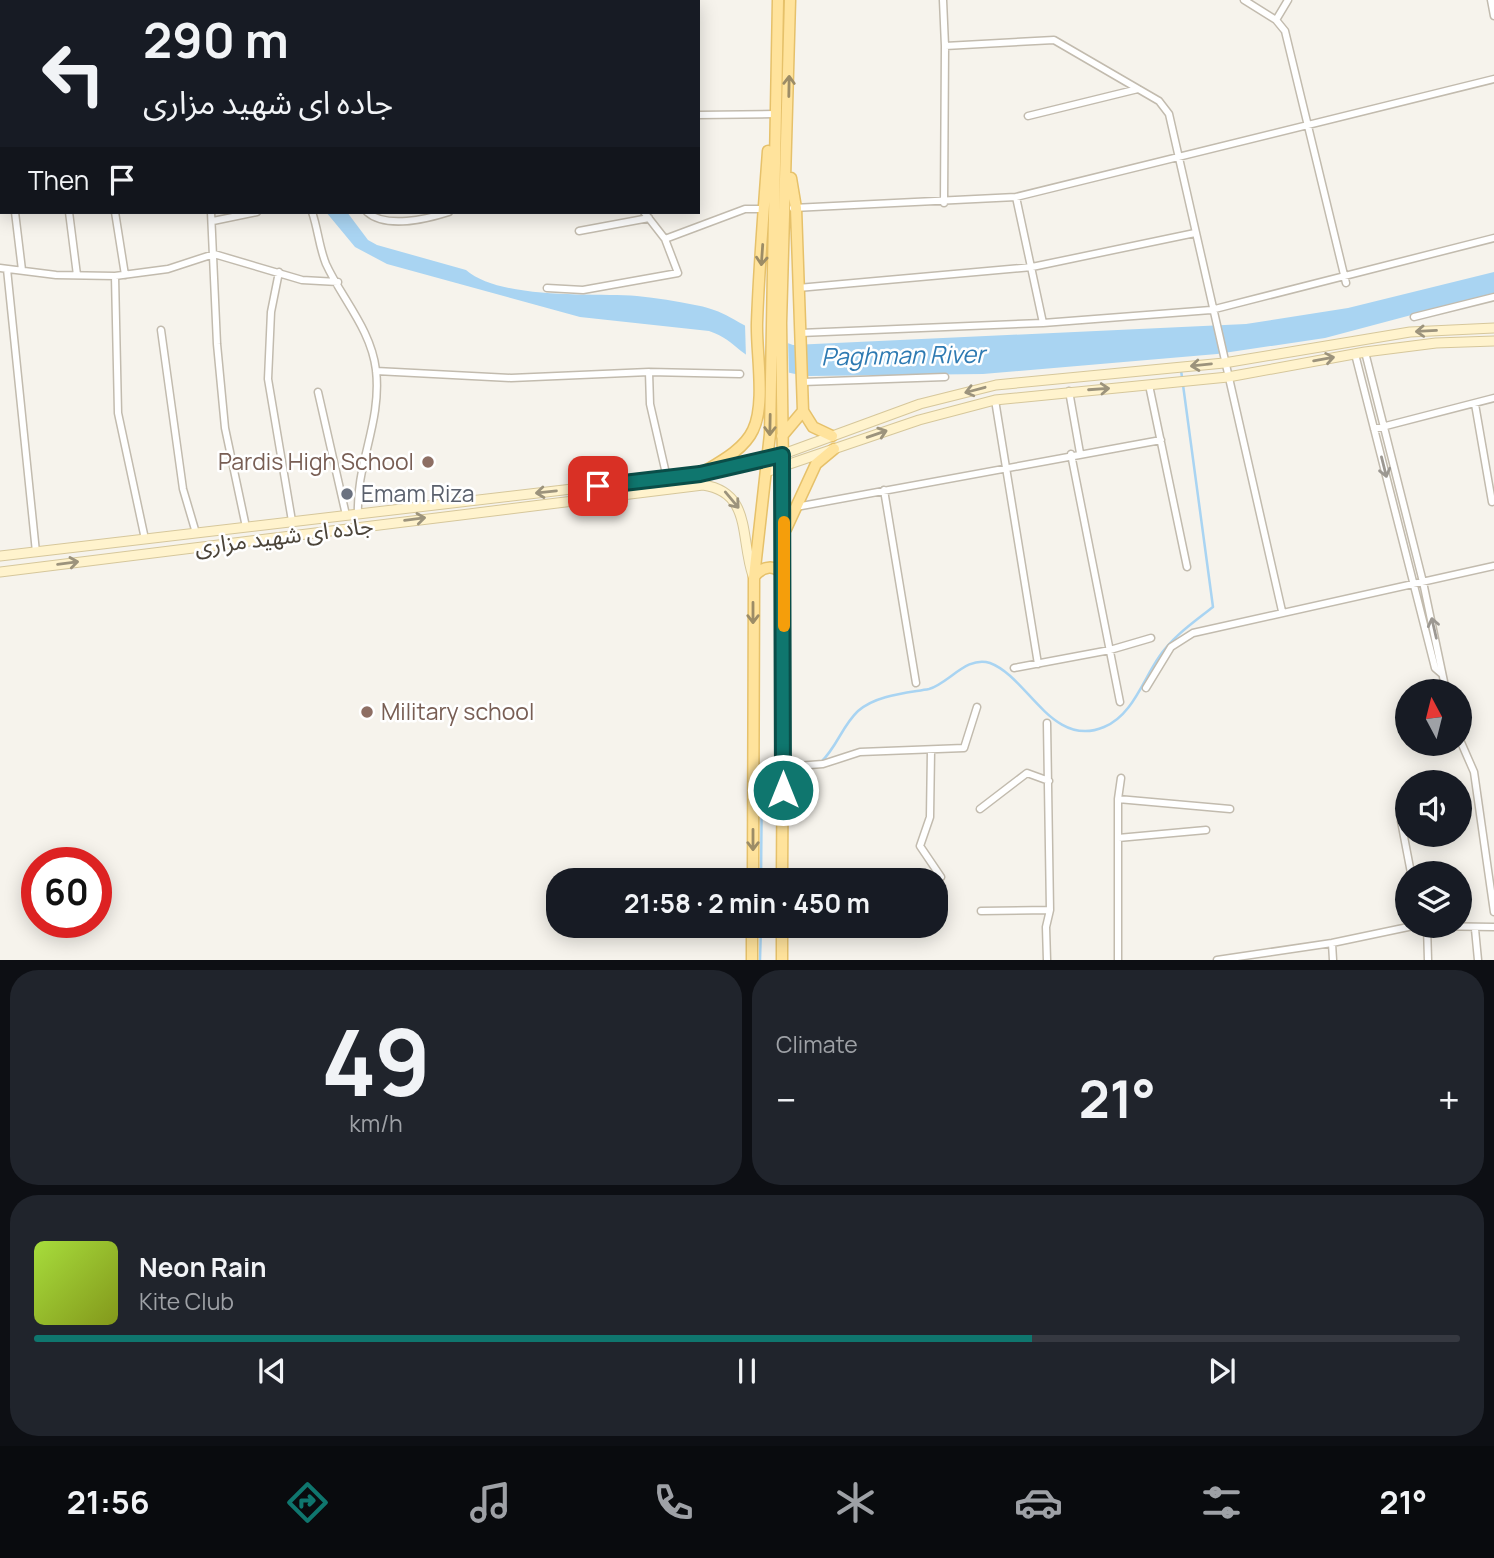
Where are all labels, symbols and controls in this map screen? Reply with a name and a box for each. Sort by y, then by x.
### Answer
text: 290 m [143,6,289,73]
icon: left [28,28,119,119]
one-way arrow [782,75,796,98]
text: جاده ای شهید مزاری [143,80,393,124]
icon: arrive [103,161,141,199]
text: Then [28,162,89,198]
one-way arrow [755,243,768,266]
one-way arrow [1415,325,1438,338]
water label: Paghman River [821,337,988,372]
one-way arrow [1312,352,1335,366]
one-way arrow [1190,359,1213,372]
one-way arrow [1087,382,1110,395]
one-way arrow [964,384,987,397]
one-way arrow [763,413,776,436]
one-way arrow [865,427,887,439]
place label: Pardis High School [218,445,414,477]
marker: Pardis High School [420,454,436,470]
pin [568,456,628,516]
one-way arrow [1378,456,1391,478]
icon: arrive [579,467,617,505]
place label: Emam Riza [361,477,475,509]
marker: Emam Riza [339,486,355,502]
one-way arrow [535,486,558,499]
one-way arrow [724,491,740,509]
street label: جاده ای شهید مزاری [193,508,375,562]
one-way arrow [403,513,426,526]
one-way arrow [56,557,79,570]
one-way arrow [746,601,760,624]
one-way arrow [1427,617,1440,640]
north arrow [1395,679,1472,756]
map controls [1395,679,1472,938]
place label: Military school [381,695,534,727]
marker: Military school [359,704,375,720]
position arrow [746,753,820,827]
button: sound [1395,770,1472,847]
one-way arrow [746,829,760,852]
speed limit sign: 60 [21,847,112,938]
button: layers [1395,861,1472,938]
text: 21:58 · 2 min · 450 m [624,885,870,921]
text: 49 [321,999,431,1123]
text: Climate [776,1028,858,1060]
text: 21° [1079,1063,1156,1134]
text: − [776,1073,797,1125]
text: + [1438,1073,1460,1125]
text: km/h [349,1107,403,1139]
text: Neon Rain [139,1249,267,1285]
text: Kite Club [139,1285,234,1317]
icon: previous [253,1352,291,1390]
icon: pause [728,1352,766,1390]
icon: next [1203,1352,1241,1390]
icon: directions [283,1478,332,1527]
icon: music [466,1478,515,1527]
icon: phone [649,1478,698,1527]
icon: climate [831,1478,880,1527]
icon: car [1014,1478,1063,1527]
icon: filters [1197,1478,1246,1527]
text: 21:56 [67,1480,150,1524]
text: 21° [1380,1480,1427,1524]

